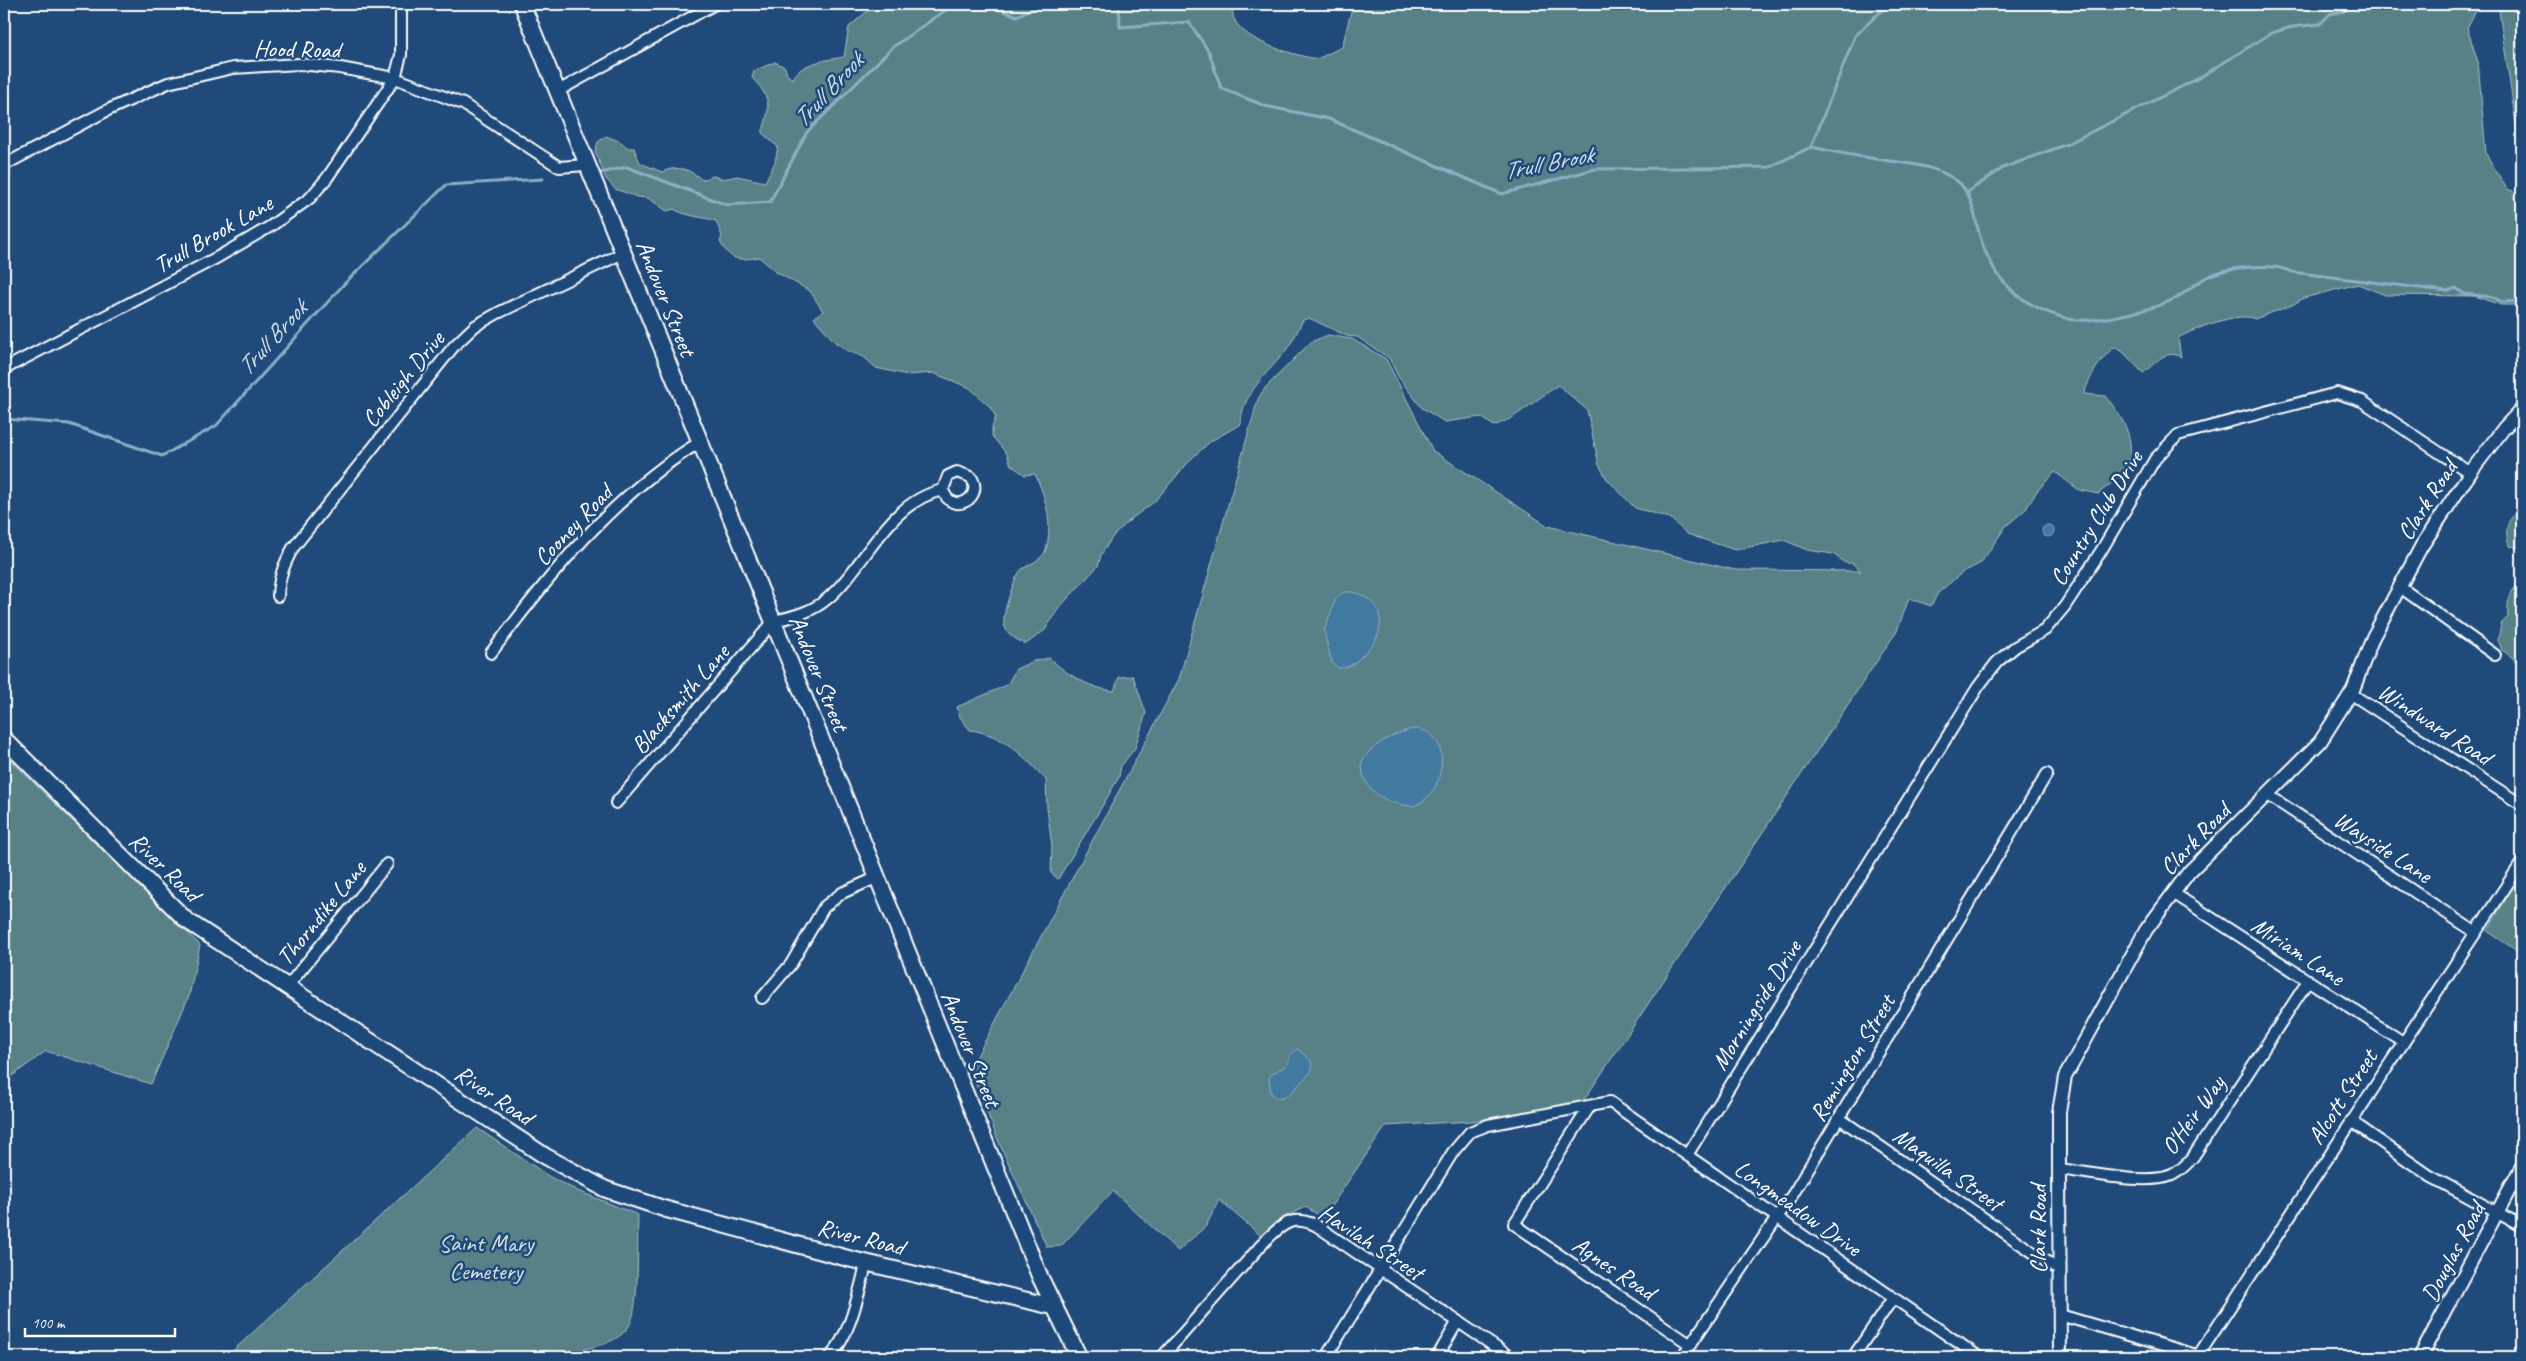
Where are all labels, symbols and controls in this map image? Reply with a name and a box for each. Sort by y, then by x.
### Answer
street label: Hood Road [254,33,344,65]
water label: Trull Brook [785,43,873,134]
water label: Trull Brook [1500,138,1599,187]
street label: Trull Brook Lane [148,187,280,280]
street label: Andover Street [629,236,704,362]
water label: Trull Brook [230,291,317,382]
street label: Cobleigh Drive [355,323,452,433]
street label: Country Club Drive [2043,443,2151,591]
street label: Clark Road [2390,452,2466,545]
street label: Cooney Road [527,476,621,572]
street label: Andover Street [782,611,857,737]
street label: Blacksmith Lane [624,636,737,760]
street label: Windward Road [2372,676,2501,774]
street label: Clark Road [2153,794,2239,881]
street label: Wayside Lane [2328,804,2439,891]
street label: River Road [123,826,210,911]
street label: Thorndike Lane [270,853,374,971]
street label: Miriam Lane [2246,910,2352,993]
street label: Morningside Drive [1704,933,1809,1076]
street label: Andover Street [934,987,1009,1113]
street label: Remington Street [1802,987,1903,1127]
street label: Alcott Street [2300,1042,2385,1150]
street label: River Road [449,1058,542,1134]
street label: O'Heir Way [2154,1068,2233,1160]
street label: Maquilla Street [1887,1120,2011,1219]
street label: Longmeadow Drive [1729,1153,1869,1264]
street label: Clark Road [2023,1181,2053,1273]
street label: Douglas Road [2414,1194,2493,1307]
street label: Havilah Street [1313,1197,1432,1289]
street label: River Road [815,1212,911,1263]
park label: Saint Mary Cemetery [439,1228,535,1286]
street label: Agnes Road [1567,1229,1664,1309]
scale bar [25,1306,175,1338]
text: 100 m [32,1314,66,1333]

